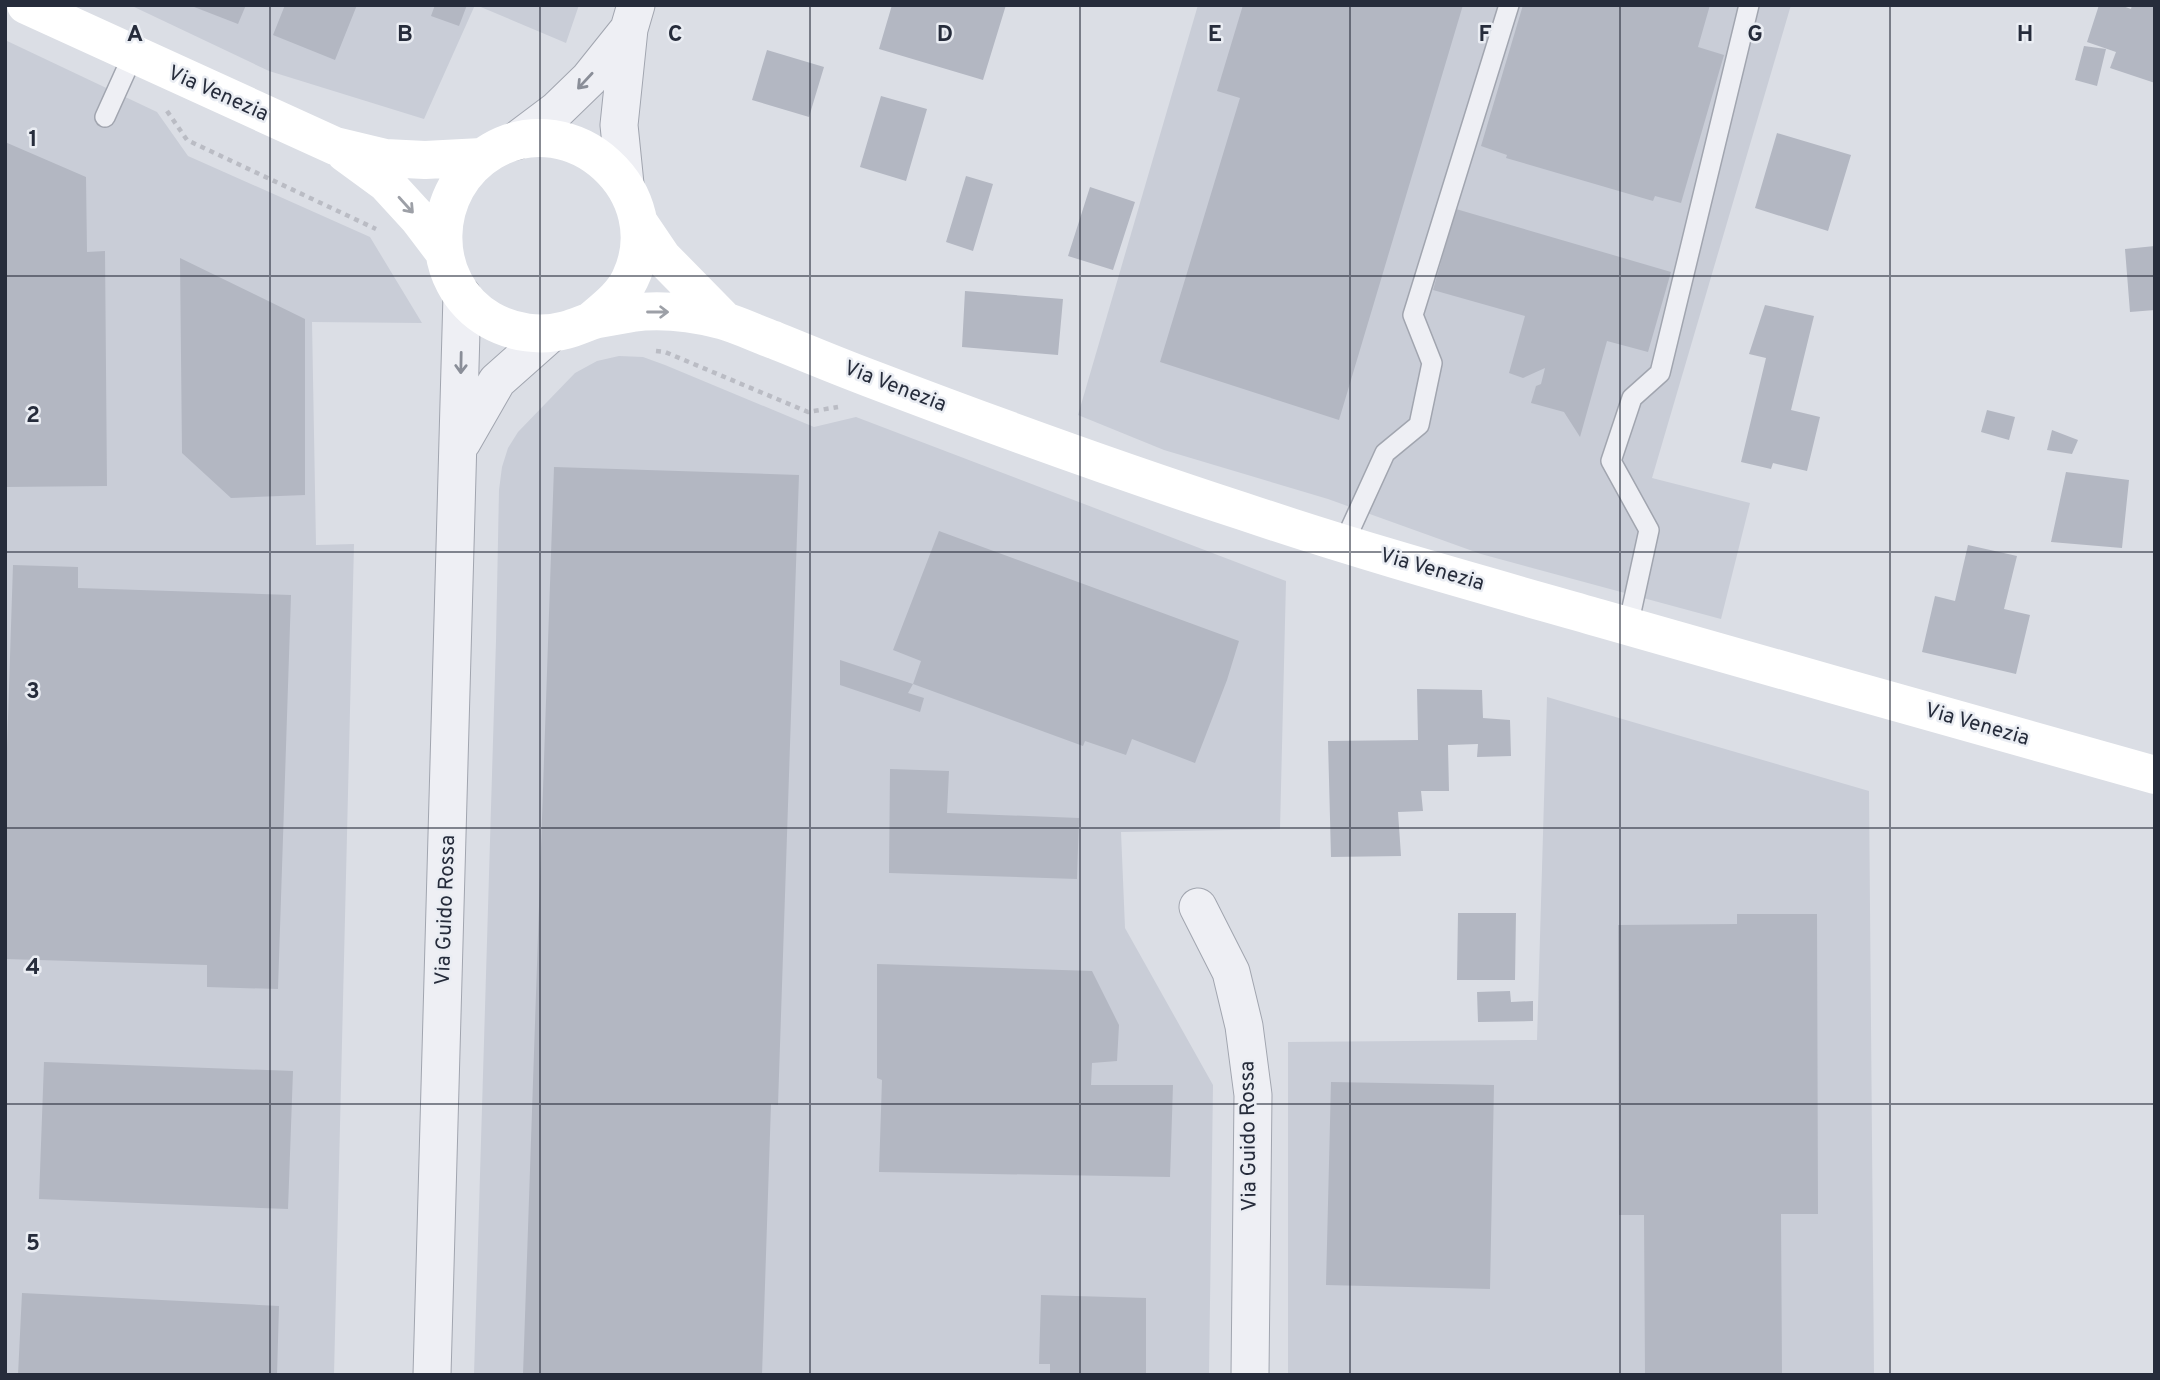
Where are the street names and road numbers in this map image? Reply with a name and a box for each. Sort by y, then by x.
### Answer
street label: Via Venezia [163,60,273,128]
street label: Via Venezia [840,355,950,419]
street label: Via Venezia [1377,542,1487,598]
street label: Via Venezia [1922,697,2032,753]
street label: Via Guido Rossa [430,834,462,986]
street label: Via Guido Rossa [1234,1060,1264,1212]

